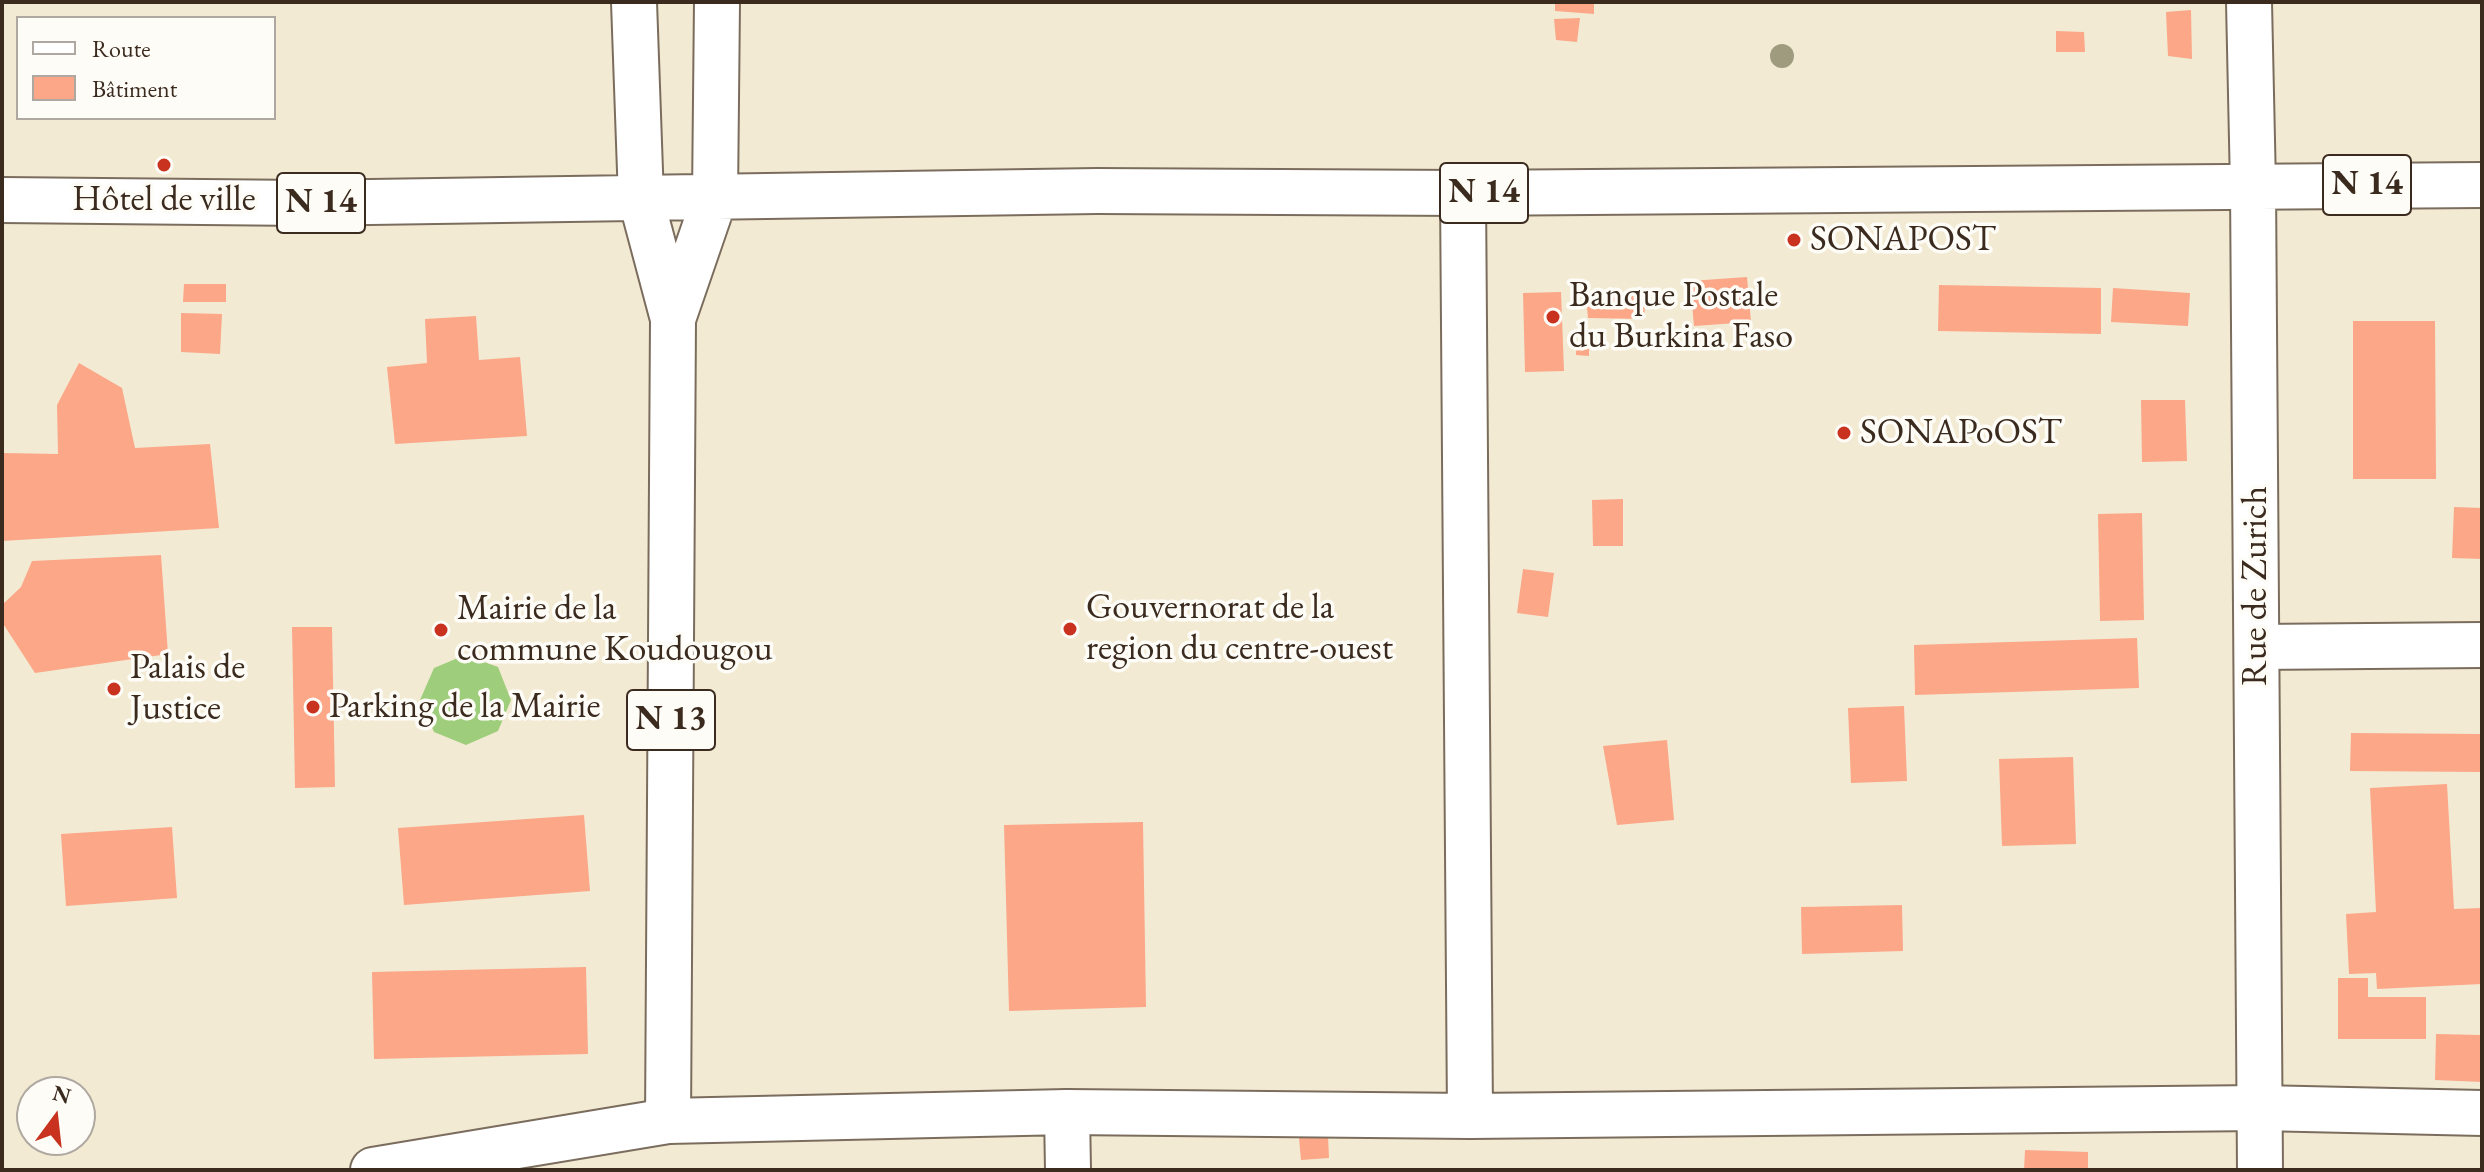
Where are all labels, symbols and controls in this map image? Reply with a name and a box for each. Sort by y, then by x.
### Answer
legend [16,16,276,120]
text: Route [92,33,151,64]
text: Bâtiment [92,73,177,104]
road number: N 14 [2323,155,2411,215]
marker: Hôtel de ville [155,156,173,174]
road number: N 14 [1440,163,1528,223]
road number: N 14 [277,173,365,233]
place label: Hôtel de ville [72,178,256,222]
place label: SONAPOST [1810,218,1996,262]
marker: SONAPOST [1785,231,1803,249]
place label: Banque Postale du Burkina Faso [1569,274,1793,359]
marker: Banque Postale du Burkina Faso [1544,308,1562,326]
place label: SONAPoOST [1860,411,2062,455]
marker: SONAPoOST [1835,424,1853,442]
street label: Rue de Zurich [2234,486,2278,686]
place label: Gouvernorat de la region du centre-ouest [1086,586,1393,671]
place label: Mairie de la commune Koudougou [457,587,773,672]
marker: Gouvernorat de la region du centre-ouest [1061,620,1079,638]
marker: Mairie de la commune Koudougou [432,621,450,639]
place label: Palais de Justice [130,646,245,731]
marker: Palais de Justice [105,680,123,698]
place label: Parking de la Mairie [329,685,600,729]
road number: N 13 [627,690,715,750]
marker: Parking de la Mairie [304,698,322,716]
north arrow [16,1076,96,1156]
text: N [49,1078,74,1111]

